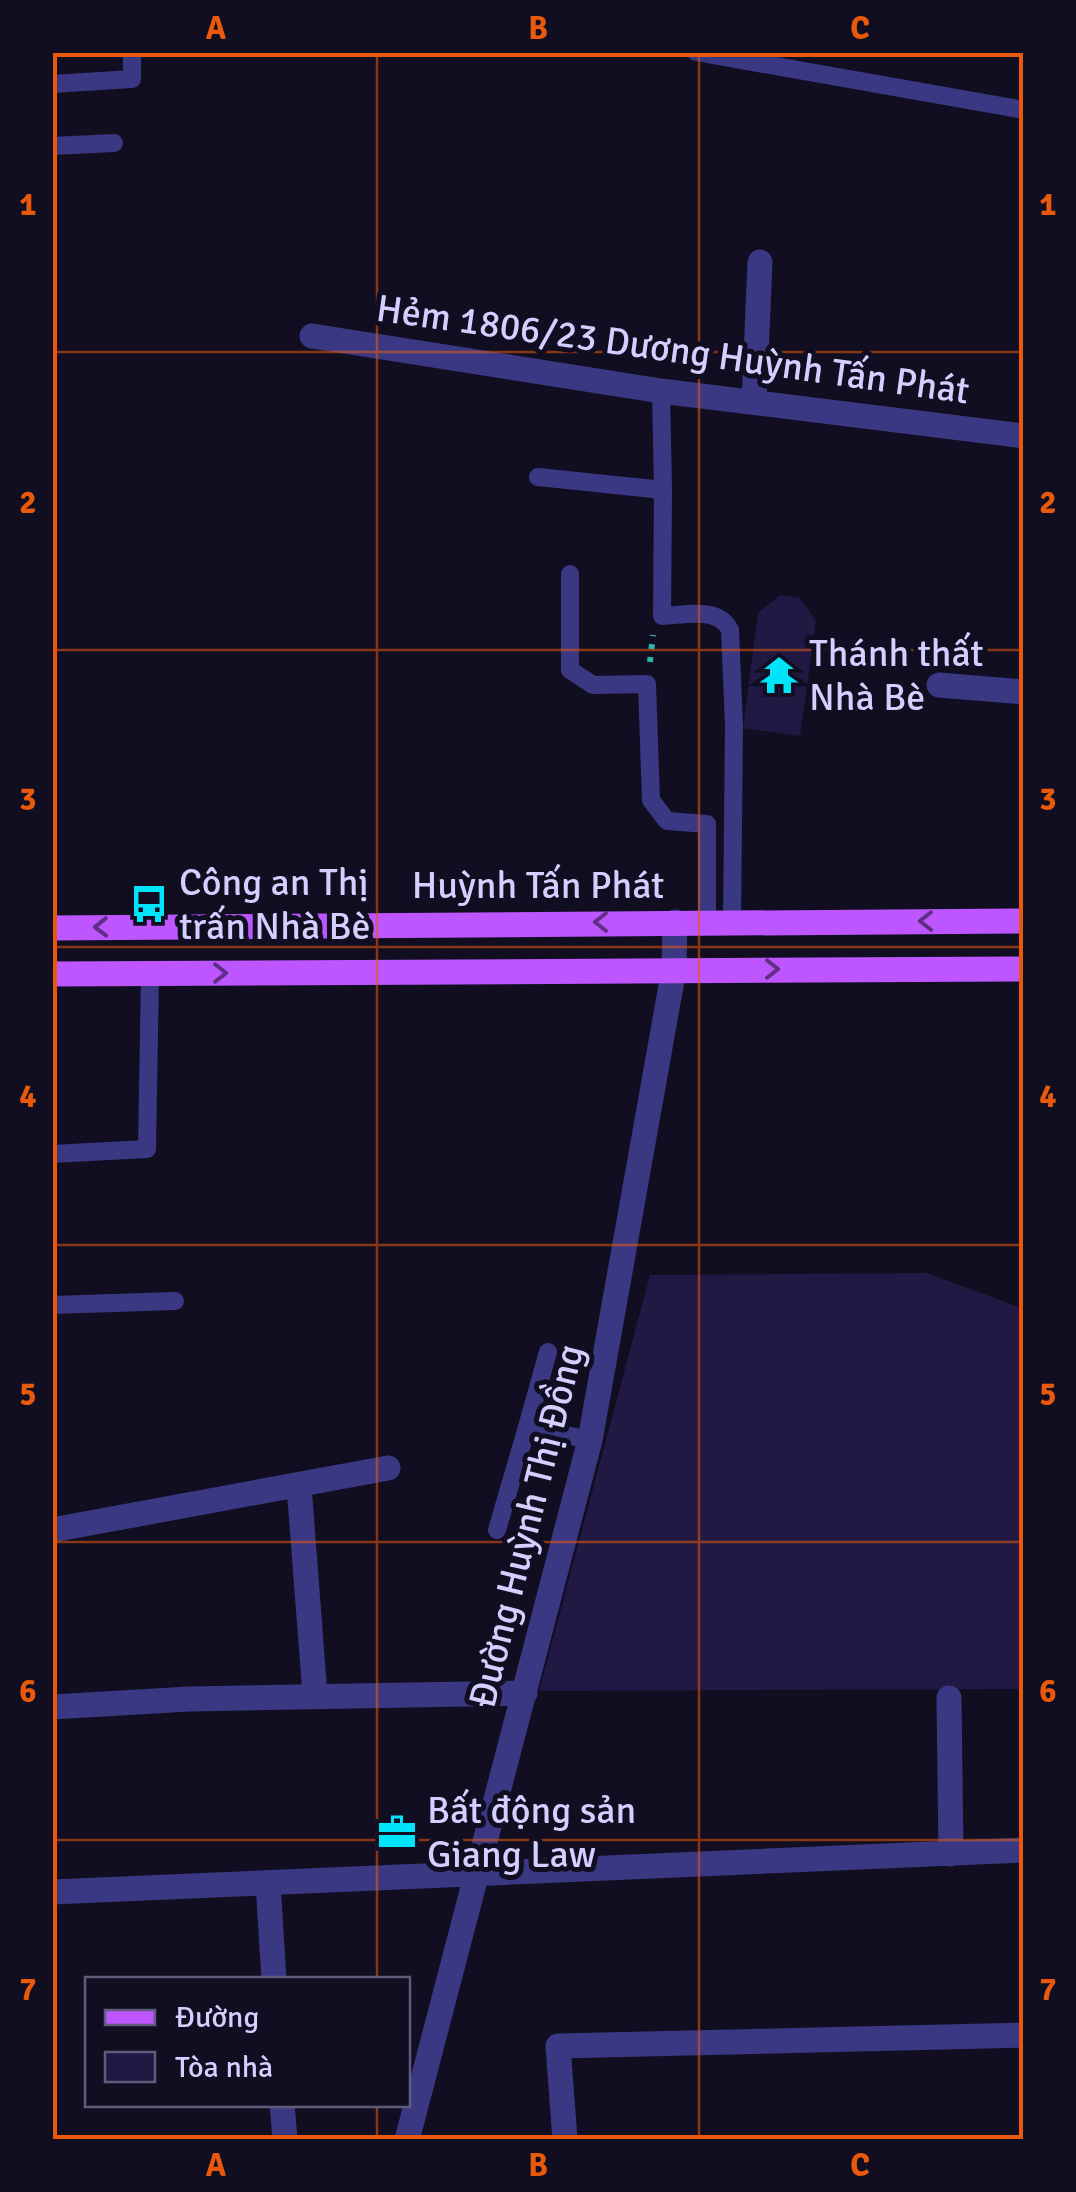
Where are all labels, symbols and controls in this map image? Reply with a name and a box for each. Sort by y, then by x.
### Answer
text: A [206,9,227,48]
text: B [528,9,548,48]
text: C [850,9,870,48]
text: 1 [19,185,37,224]
text: 1 [1039,185,1057,224]
street label: Hẻm 1806/23 Dương Huỳnh Tấn Phát [374,285,972,414]
text: 2 [19,483,37,522]
text: 2 [1039,483,1057,522]
place label: Thánh thất Nhà Bè [809,630,984,721]
temple icon: Thánh thất Nhà Bè [758,654,800,696]
text: 3 [19,780,37,819]
text: 3 [1039,780,1057,819]
place label: Công an Thị trấn Nhà Bè [179,859,371,950]
street label: Huỳnh Tấn Phát [412,862,664,909]
bus stop icon: Công an Thị trấn Nhà Bè [128,883,170,925]
one-way arrow [918,910,934,932]
one-way arrow [593,911,608,933]
one-way arrow [93,917,109,938]
one-way arrow [764,958,780,980]
one-way arrow [212,962,228,984]
text: 4 [19,1077,37,1116]
text: 4 [1039,1077,1057,1116]
street label: Đường Huỳnh Thị Đồng [459,1340,594,1713]
text: 5 [19,1375,37,1414]
text: 5 [1039,1375,1057,1414]
text: 6 [19,1672,37,1711]
text: 6 [1039,1672,1057,1711]
place label: Bất động sản Giang Law [427,1787,636,1878]
office icon: Bất động sản Giang Law [376,1811,418,1853]
text: 7 [19,1970,37,2009]
text: 7 [1039,1970,1057,2009]
legend [85,1977,410,2107]
text: Đường [175,1999,259,2036]
text: Tòa nhà [175,2049,273,2086]
text: A [206,2146,227,2185]
text: B [528,2146,548,2185]
text: C [850,2146,870,2185]

